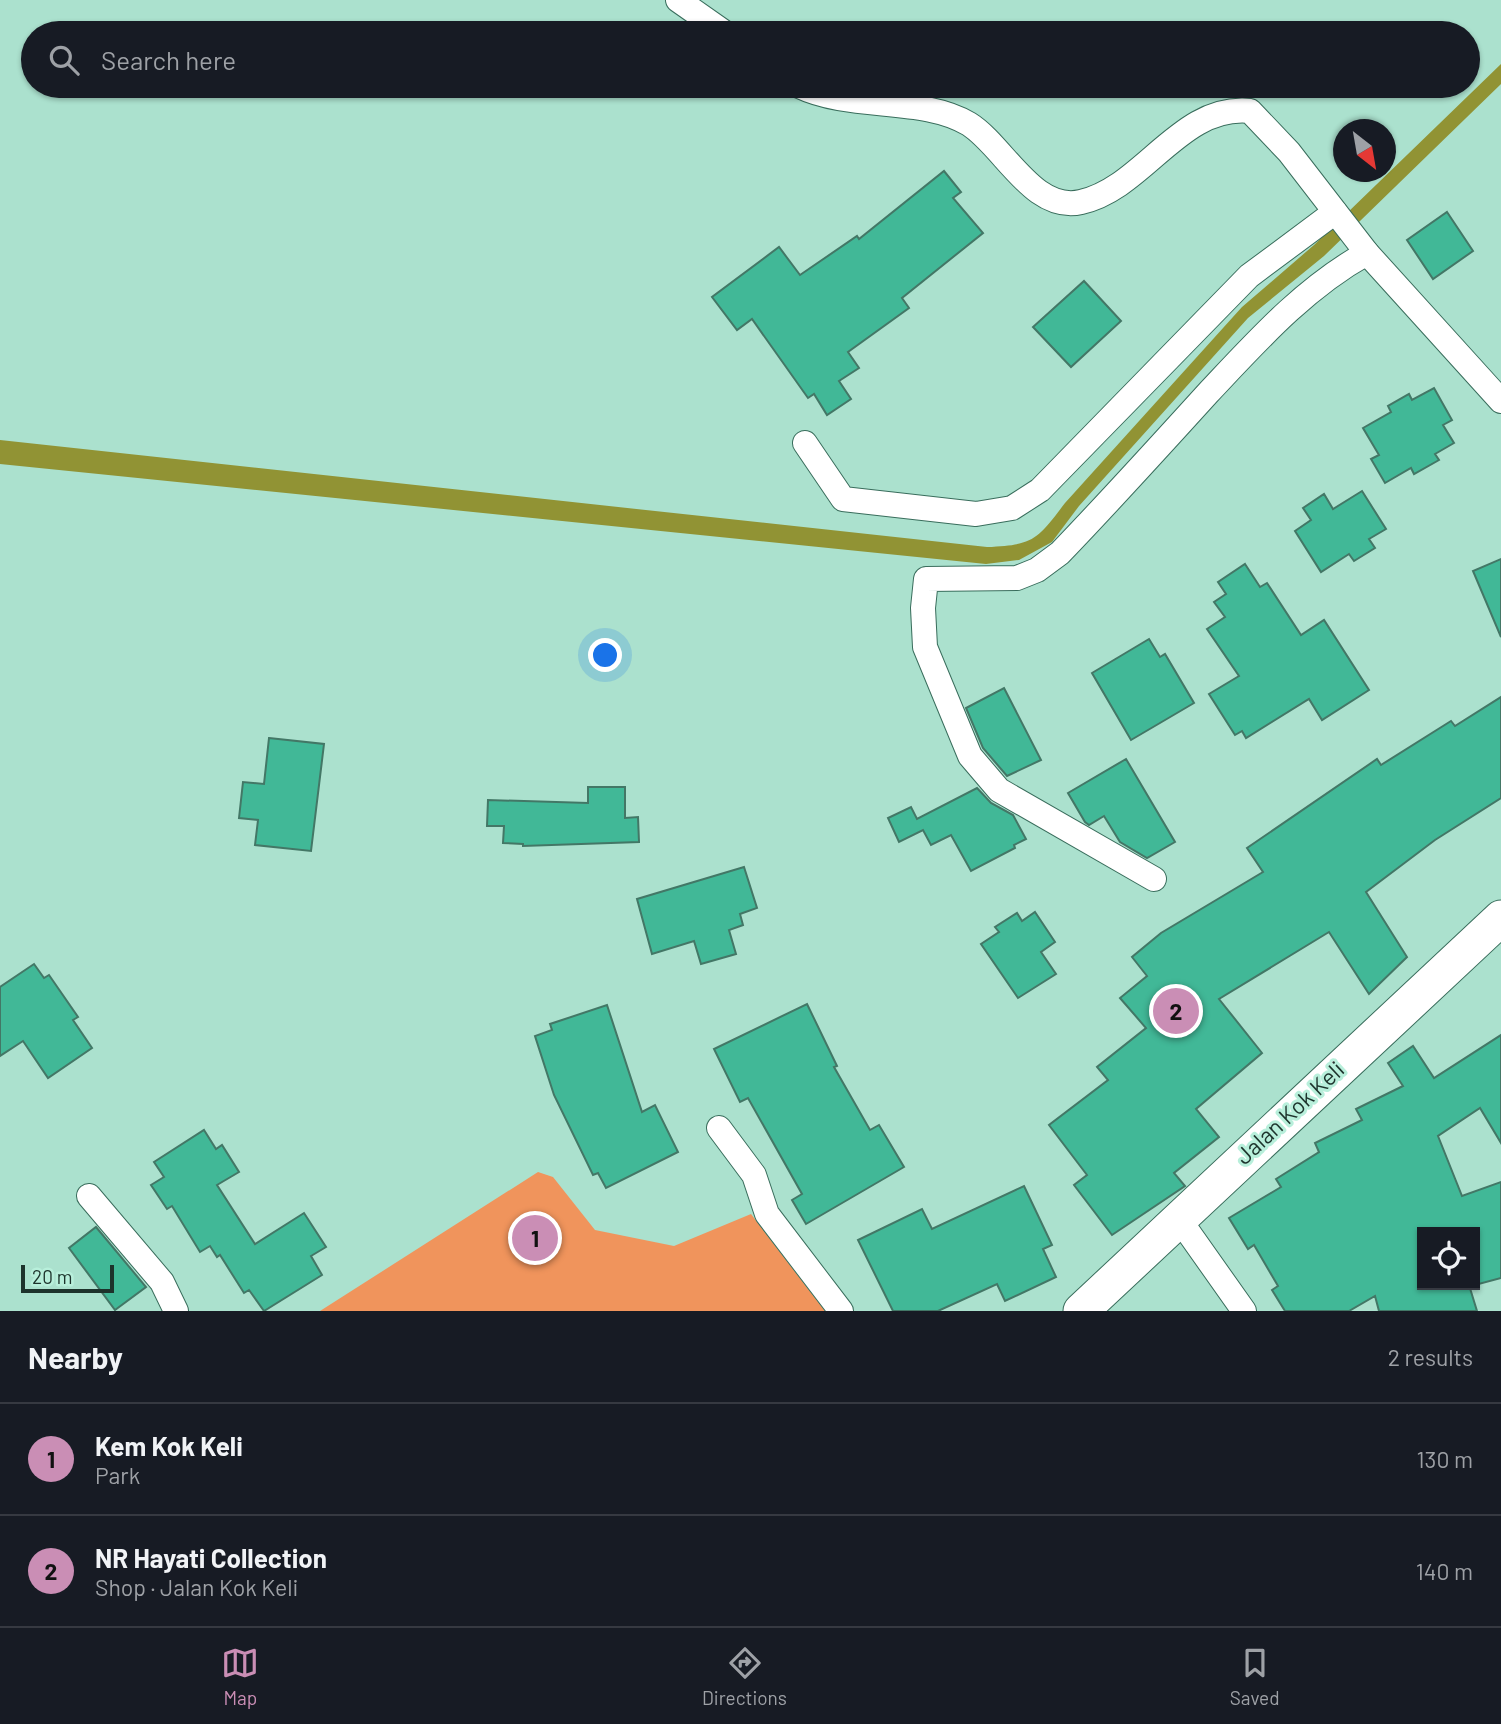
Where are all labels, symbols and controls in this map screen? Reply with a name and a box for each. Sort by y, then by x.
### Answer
search box [21,21,1480,98]
icon: search [45,41,83,79]
text: Search here [101,44,236,75]
north arrow [1333,119,1396,182]
your location [588,638,622,672]
pin: 2 [1153,985,1199,1037]
street label: Jalan Kok Keli [1229,1055,1350,1170]
pin: 1 [512,1212,558,1264]
map controls [1417,1227,1480,1290]
button: locate [1417,1227,1480,1290]
scale bar [21,1262,114,1294]
text: 20 m [32,1265,72,1288]
text: Nearby [28,1339,123,1375]
text: 2 results [1388,1343,1473,1371]
text: Kem Kok Keli [95,1430,243,1461]
text: 1 [47,1445,55,1473]
text: 130 m [1416,1445,1473,1473]
text: Park [95,1461,140,1489]
text: NR Hayati Collection [95,1542,327,1573]
text: 2 [45,1557,57,1585]
text: 140 m [1416,1557,1473,1585]
text: Shop · Jalan Kok Keli [95,1573,298,1601]
tab: Map [221,1644,259,1709]
tab: Directions [702,1644,787,1709]
tab: Saved [1230,1644,1280,1709]

